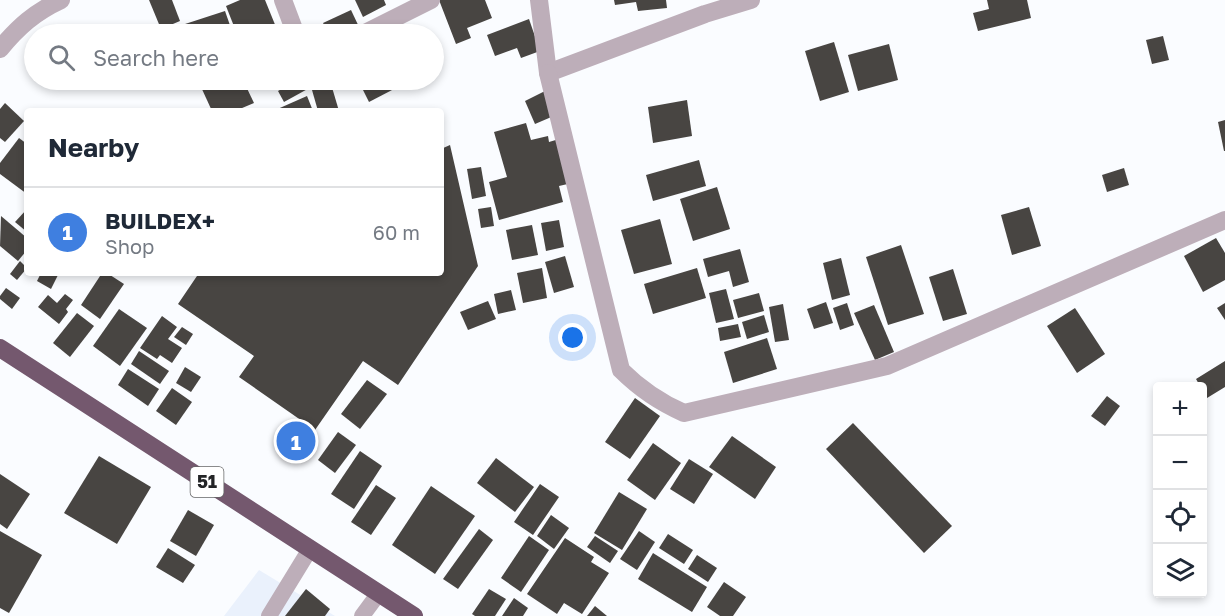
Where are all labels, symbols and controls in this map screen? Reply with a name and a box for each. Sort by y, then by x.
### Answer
search box [24,24,444,90]
icon: search [45,41,78,74]
text: Search here [93,44,219,71]
text: Nearby [48,132,139,163]
text: BUILDEX+ [105,207,215,234]
text: 1 [62,220,73,244]
text: 60 m [373,220,420,244]
text: Shop [105,234,154,258]
your location [558,323,587,352]
map controls [1153,382,1207,598]
button: + [1153,382,1207,436]
pin: 1 [276,418,316,464]
button: − [1153,436,1207,490]
road number: 51 [190,467,224,497]
button: locate [1153,490,1207,544]
button: layers [1153,544,1207,598]

